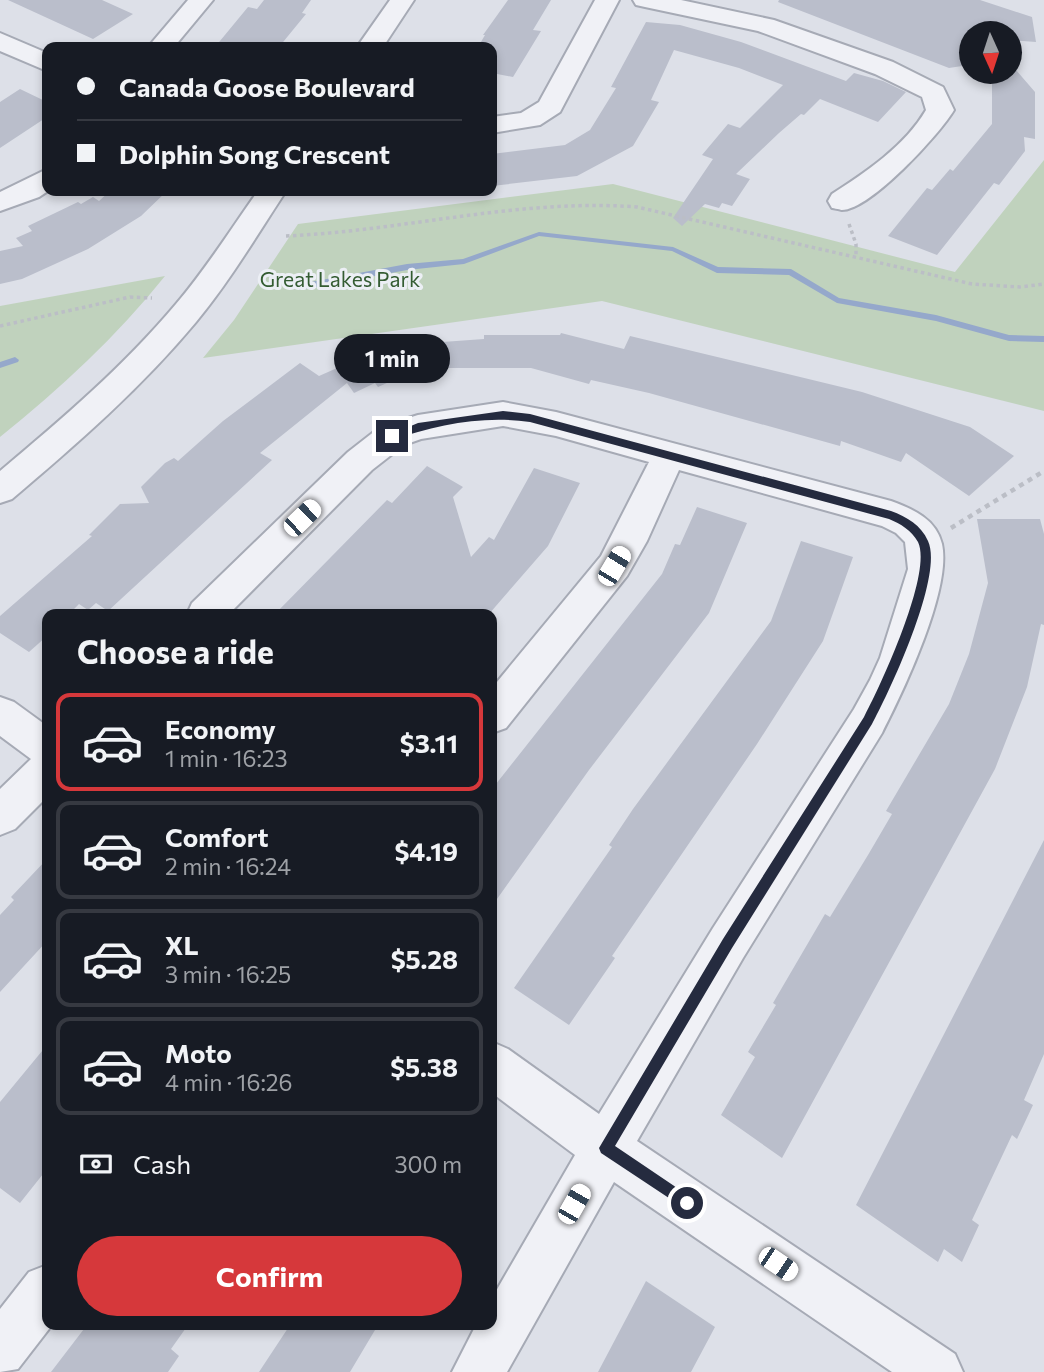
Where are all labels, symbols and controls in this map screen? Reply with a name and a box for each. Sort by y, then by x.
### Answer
north arrow [959,21,1022,84]
map controls [959,21,1022,84]
text: Canada Goose Boulevard [119,71,415,102]
text: Dolphin Song Crescent [119,138,390,169]
park label: Great Lakes Park [260,266,420,291]
callout: 1 min [334,334,450,384]
text: 1 min [365,344,419,372]
route end [376,420,408,452]
car [280,496,325,540]
car [595,543,634,589]
text: Choose a ride [77,631,274,671]
icon: car [81,711,144,774]
text: Economy [165,713,276,744]
text: $3.11 [400,727,458,758]
text: 1 min · 16:23 [165,744,288,772]
icon: car [81,819,144,882]
text: Comfort [165,821,268,852]
text: $4.19 [394,835,458,866]
text: 2 min · 16:24 [165,852,291,880]
icon: car [81,927,144,990]
text: XL [165,929,199,960]
text: $5.28 [391,943,458,974]
text: 3 min · 16:25 [165,960,291,988]
icon: car [81,1035,144,1098]
text: Moto [165,1037,232,1068]
text: $5.38 [390,1051,458,1082]
text: 4 min · 16:26 [165,1068,292,1096]
icon: cash [77,1145,115,1183]
text: Cash [133,1148,191,1179]
text: 300 m [394,1150,462,1178]
car [555,1181,594,1227]
route start [671,1187,703,1219]
button: Confirm [77,1236,462,1316]
car [755,1244,802,1284]

